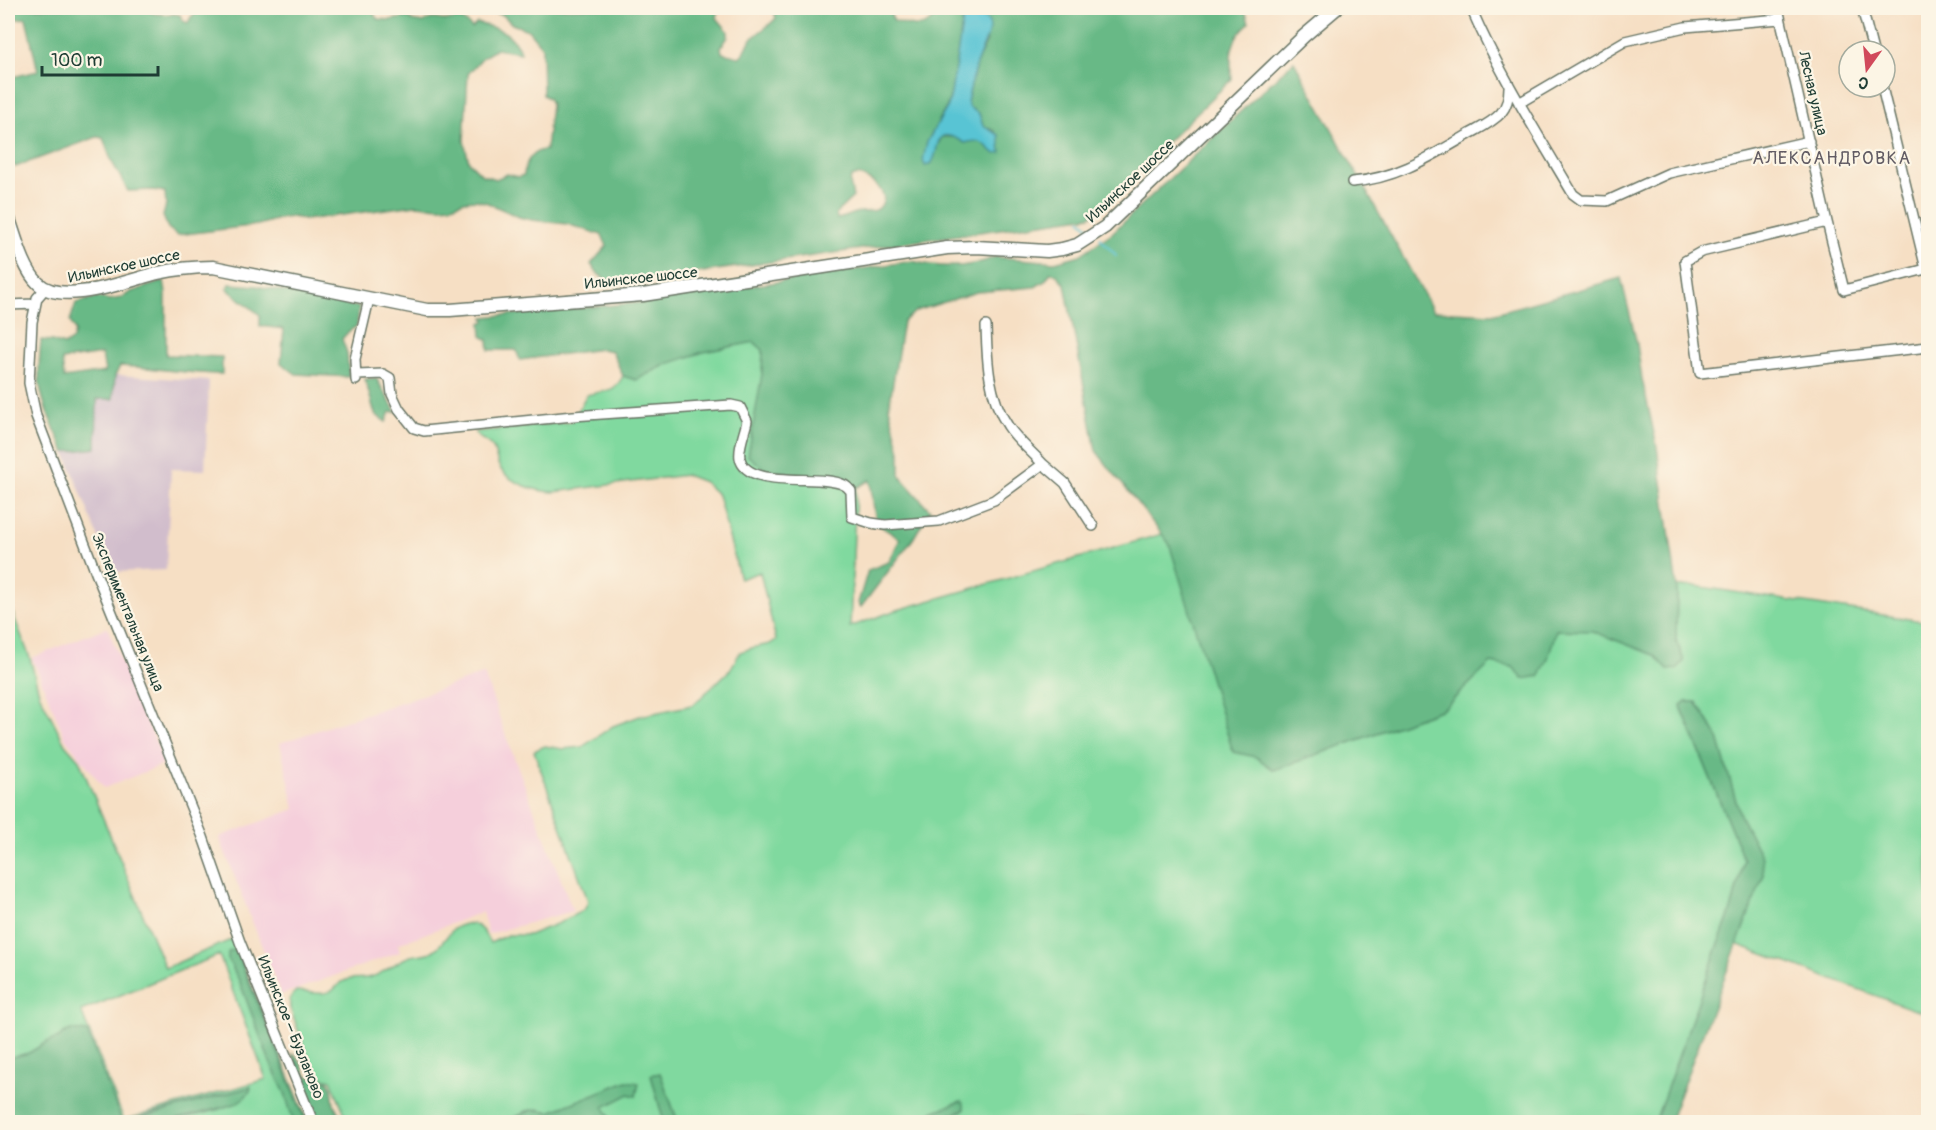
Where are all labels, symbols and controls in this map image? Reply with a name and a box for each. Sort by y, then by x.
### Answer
scale bar [42,39,158,77]
north arrow [1837,39,1897,99]
street label: Лесная улица [1793,48,1831,137]
text: 100 m [51,49,103,72]
text: С [1856,72,1871,93]
street label: Ильинское шоссе [1082,135,1179,227]
district label: АЛЕКСАНДРОВКА [1752,147,1912,170]
street label: Ильинское шоссе [67,245,182,288]
street label: Ильинское шоссе [584,263,699,294]
street label: Экспериментальная улица [87,530,168,694]
street label: Ильинское – Бузланово [253,953,328,1101]

